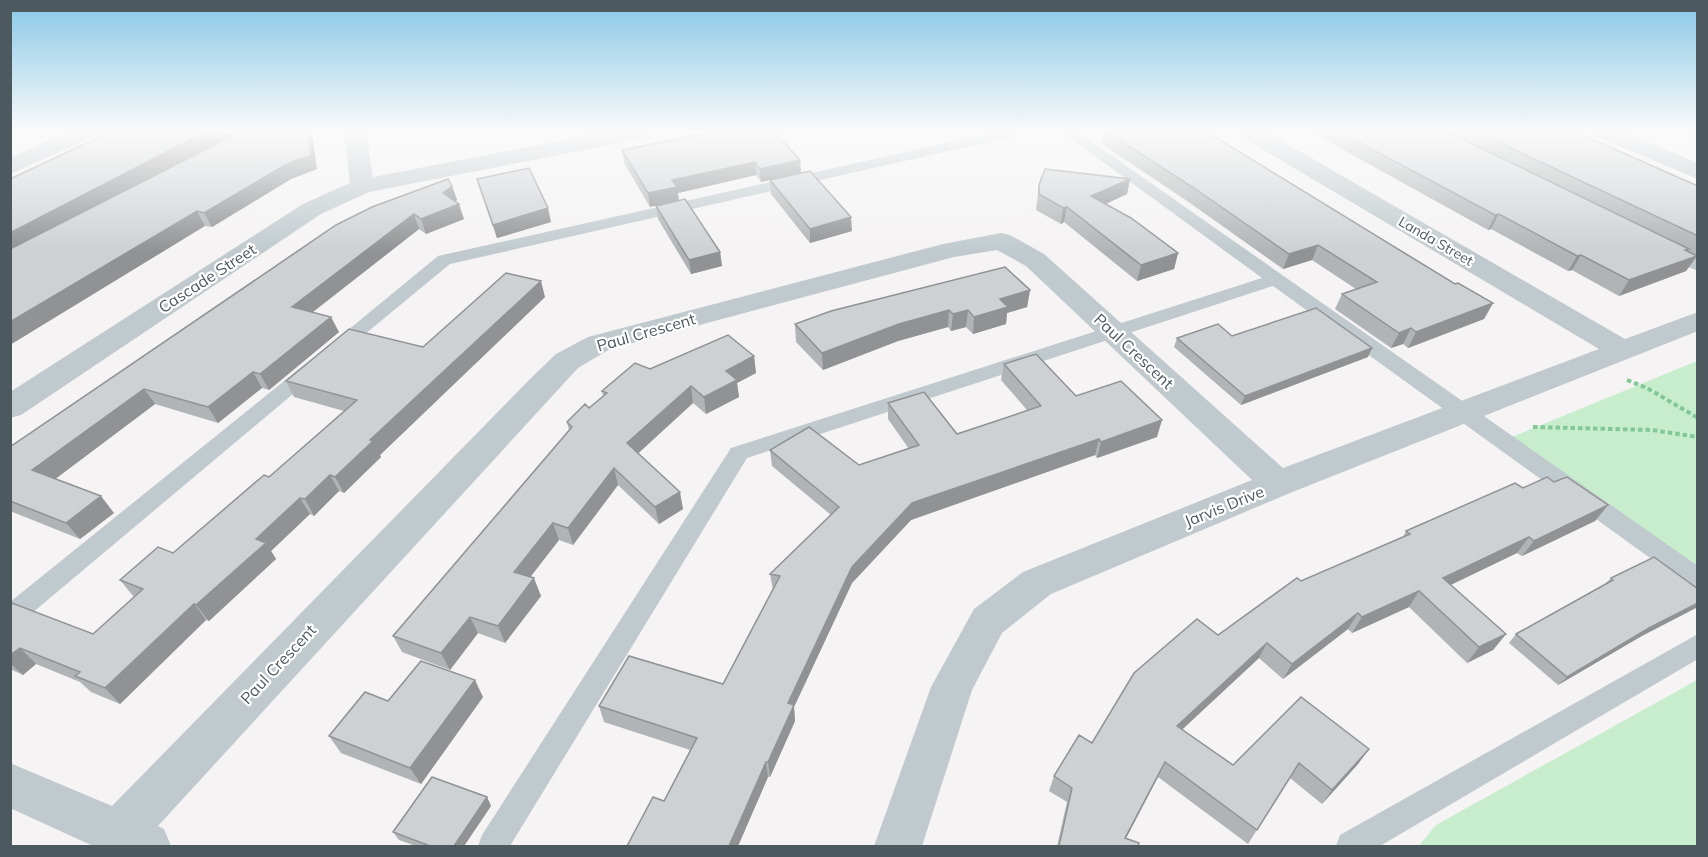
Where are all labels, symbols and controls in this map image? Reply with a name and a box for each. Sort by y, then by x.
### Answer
street label: Landa Street [1395,212,1477,270]
street label: Cascade Street [154,239,260,317]
street label: Paul Crescent [594,308,698,356]
street label: Paul Crescent [1090,309,1178,393]
street label: Jarvis Drive [1181,481,1267,531]
street label: Paul Crescent [236,620,320,708]

